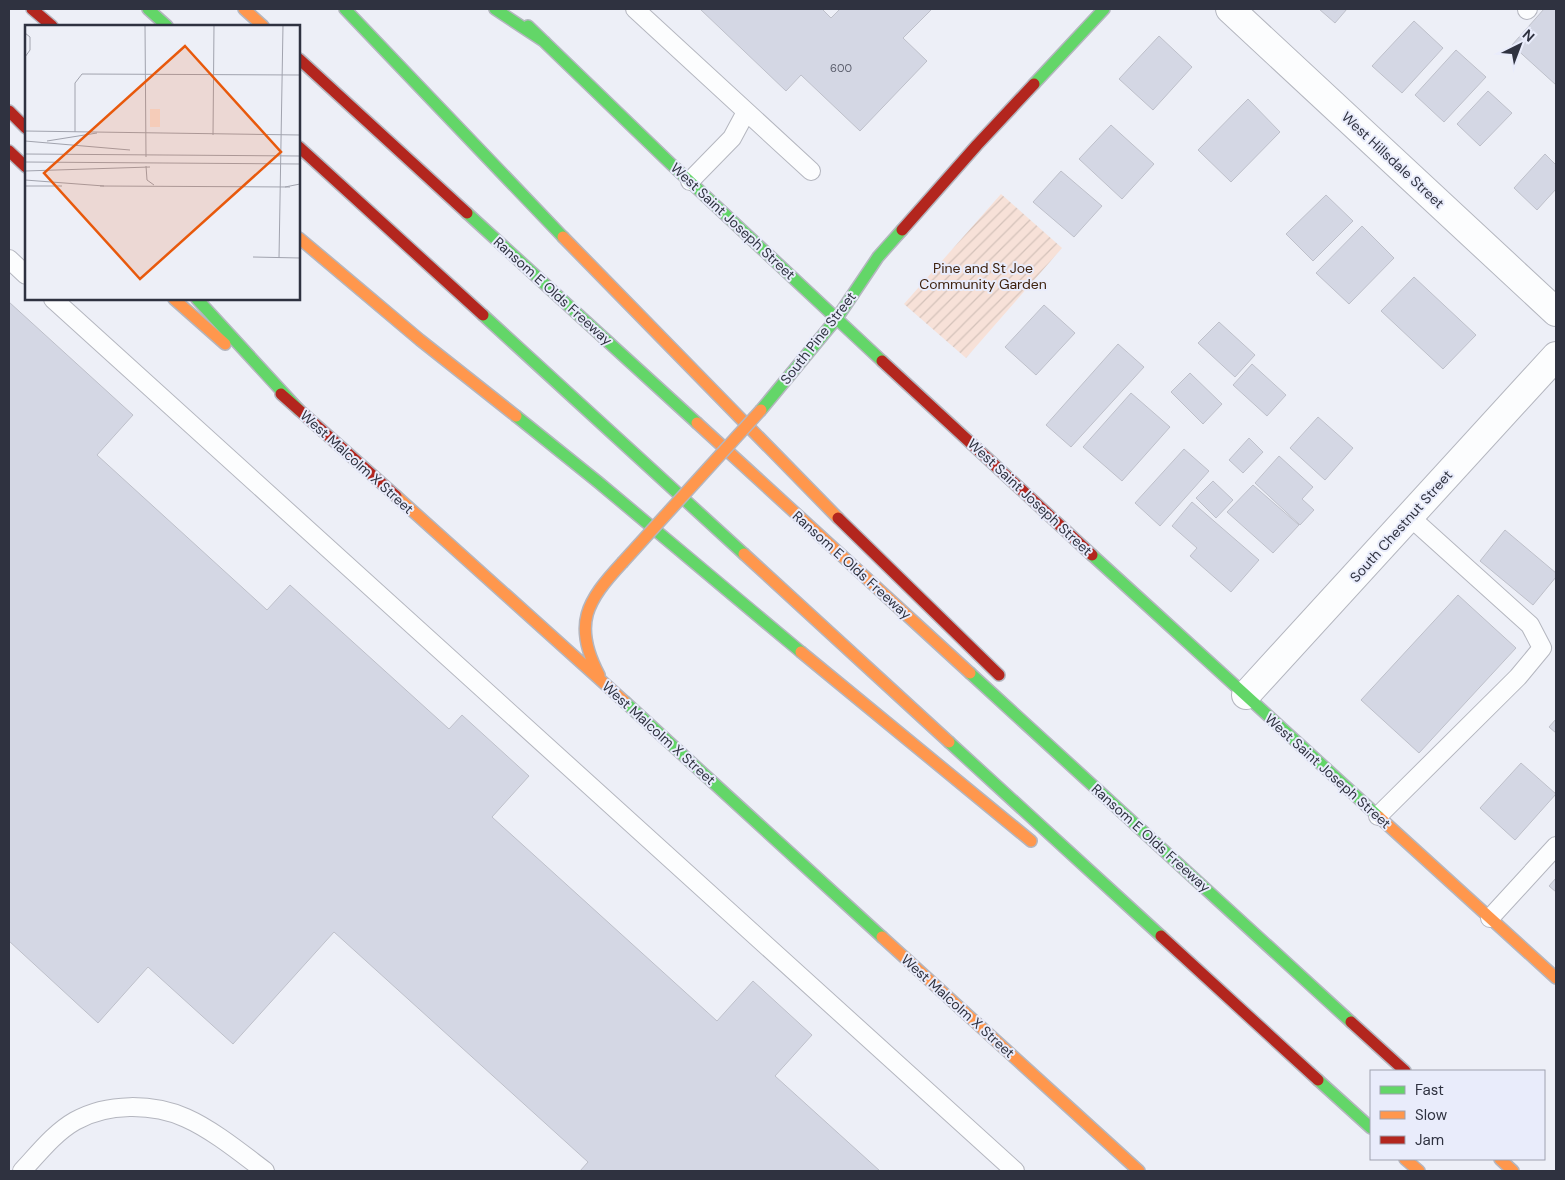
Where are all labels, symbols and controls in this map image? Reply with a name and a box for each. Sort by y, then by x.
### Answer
north arrow [1495,20,1545,70]
inset map [25,25,300,300]
text: N [1519,25,1539,45]
house number: 600 [830,61,852,75]
street label: West Hillsdale Street [1338,108,1448,212]
street label: West Saint Joseph Street [667,159,799,283]
street label: Ransom E Olds Freeway [490,233,616,349]
park label: Pine and St Joe Community Garden [919,259,1047,293]
street label: South Pine Street [776,288,860,388]
street label: West Malcolm X Street [296,406,418,518]
street label: West Saint Joseph Street [964,435,1096,559]
street label: South Chestnut Street [1346,466,1456,586]
street label: Ransom E Olds Freeway [789,507,915,623]
street label: West Malcolm X Street [598,677,720,789]
street label: West Saint Joseph Street [1261,710,1395,832]
street label: Ransom E Olds Freeway [1088,780,1214,896]
street label: West Malcolm X Street [897,950,1019,1062]
legend [1370,1070,1545,1160]
text: Fast [1415,1080,1444,1100]
text: Slow [1415,1105,1448,1125]
text: Jam [1415,1130,1444,1150]

